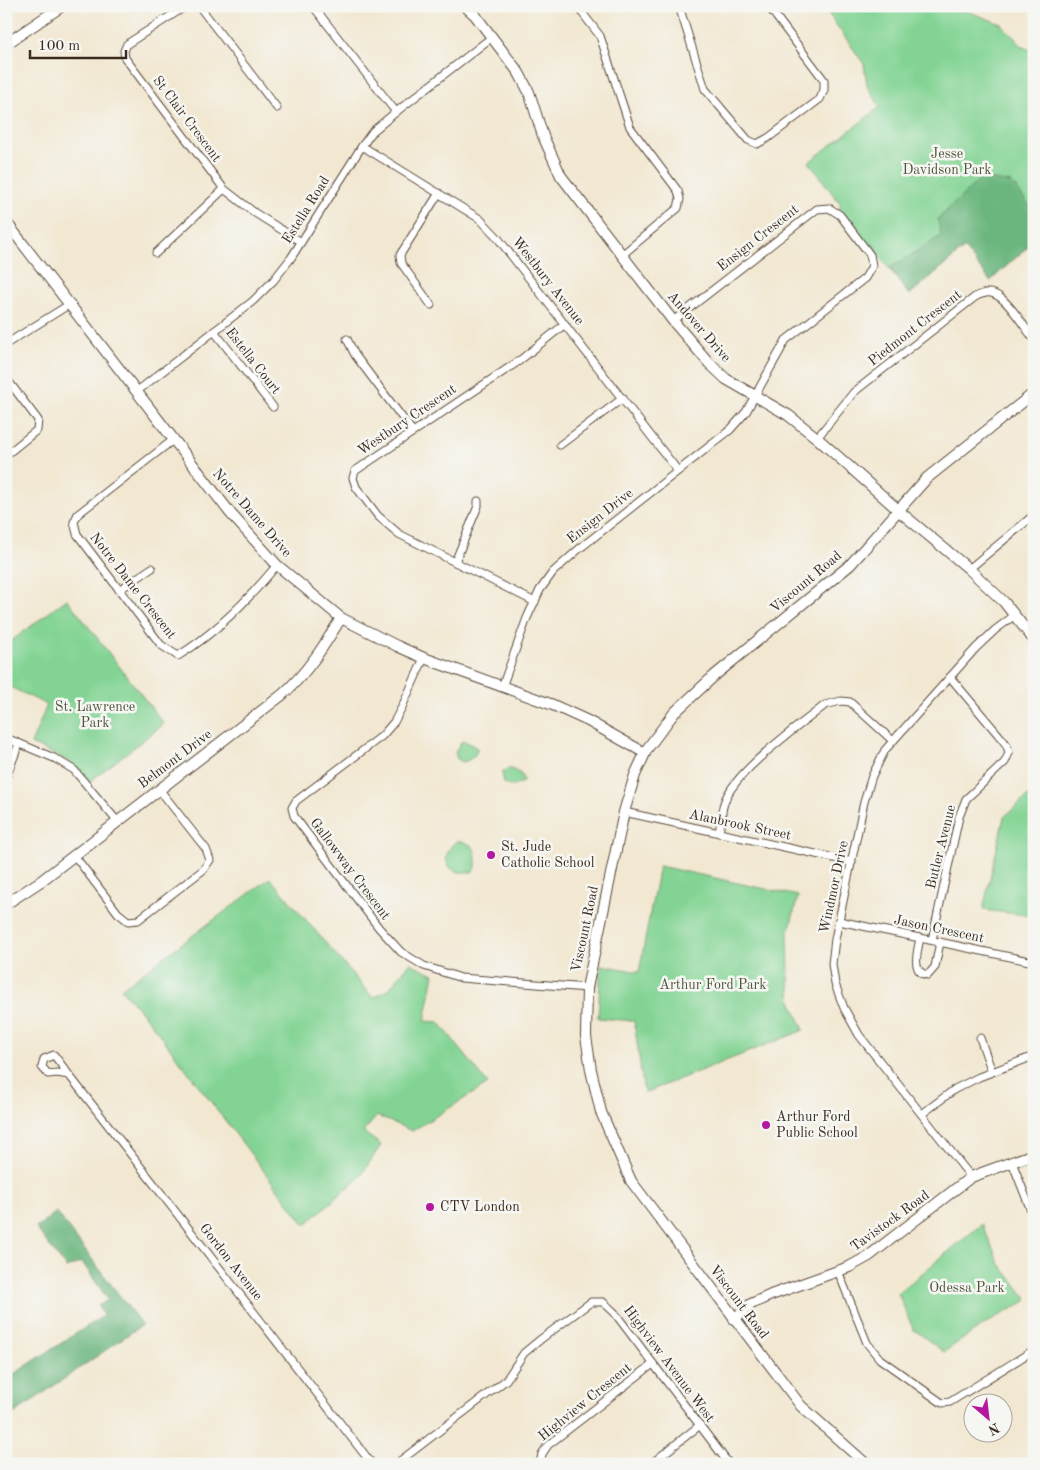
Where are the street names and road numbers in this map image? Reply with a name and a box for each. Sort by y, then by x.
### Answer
street label: St Clair Crescent [150,73,224,165]
street label: Estella Road [280,174,332,246]
street label: Ensign Crescent [715,202,801,274]
street label: Westbury Avenue [509,234,587,328]
street label: Piedmont Crescent [866,287,964,369]
street label: Andover Drive [665,289,733,365]
street label: Estella Court [223,325,283,397]
street label: Westbury Crescent [355,382,459,458]
street label: Notre Dame Drive [210,466,294,560]
street label: Ensign Drive [564,486,636,546]
street label: Notre Dame Crescent [87,530,179,642]
street label: Viscount Road [768,548,844,616]
street label: Belmont Drive [136,727,214,791]
street label: Butler Avenue [924,803,958,891]
street label: Alanbrook Street [688,807,792,843]
street label: Gallowway Crescent [307,816,393,922]
street label: Windmor Drive [817,839,851,935]
street label: Viscount Road [569,884,601,974]
street label: Jason Crescent [893,913,985,945]
street label: Tavistock Road [848,1188,932,1254]
street label: Gordon Avenue [197,1221,265,1303]
street label: Viscount Road [707,1263,771,1341]
street label: Highview Avenue West [621,1303,717,1425]
street label: Highview Crescent [536,1360,634,1444]

